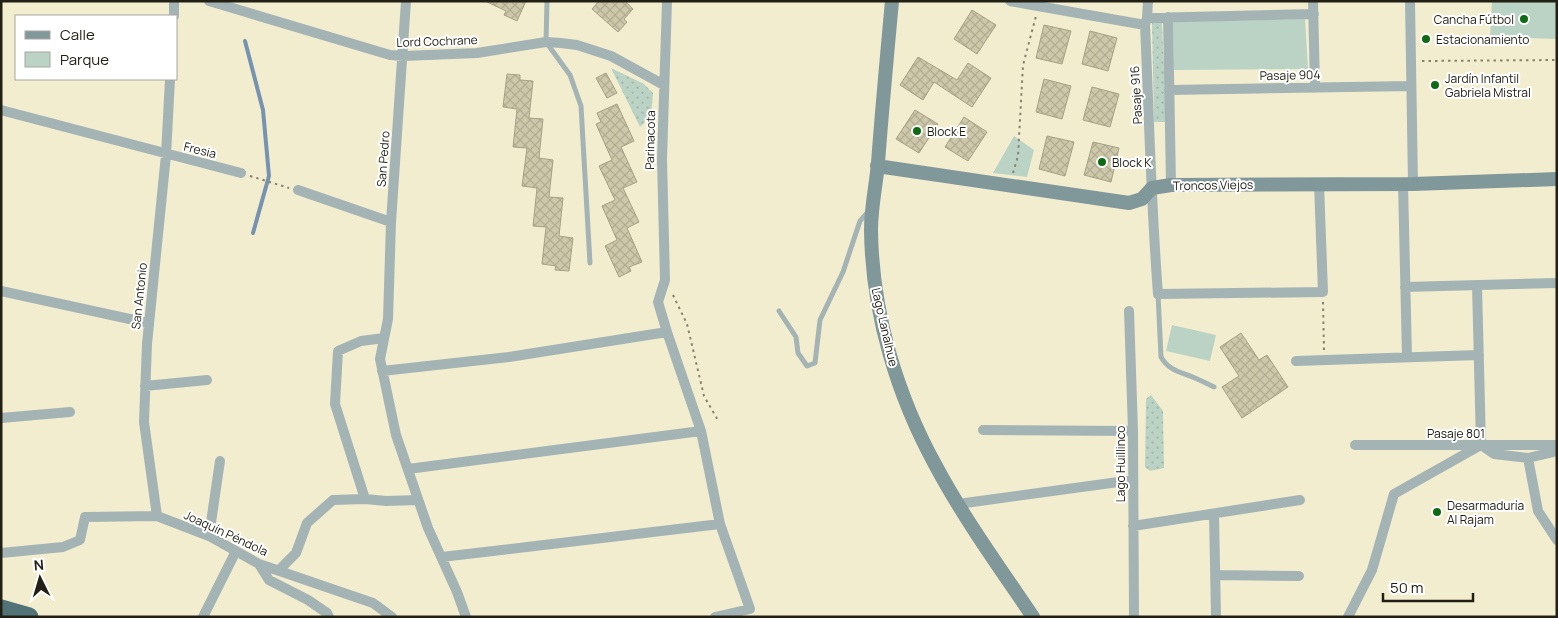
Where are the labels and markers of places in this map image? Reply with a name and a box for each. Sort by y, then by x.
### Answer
place label: Cancha Fútbol [1434,11,1514,28]
marker: Cancha Fútbol [1518,13,1530,25]
place label: Estacionamiento [1436,31,1529,48]
marker: Estacionamiento [1420,33,1432,45]
place label: Jardín Infantil Gabriela Mistral [1445,70,1531,101]
marker: Jardín Infantil Gabriela Mistral [1429,79,1441,91]
place label: Block E [927,123,966,140]
marker: Block E [911,125,923,137]
place label: Block K [1112,154,1152,171]
marker: Block K [1096,156,1108,168]
place label: Desarmaduría Al Rajam [1447,497,1524,528]
marker: Desarmaduría Al Rajam [1431,506,1443,518]

